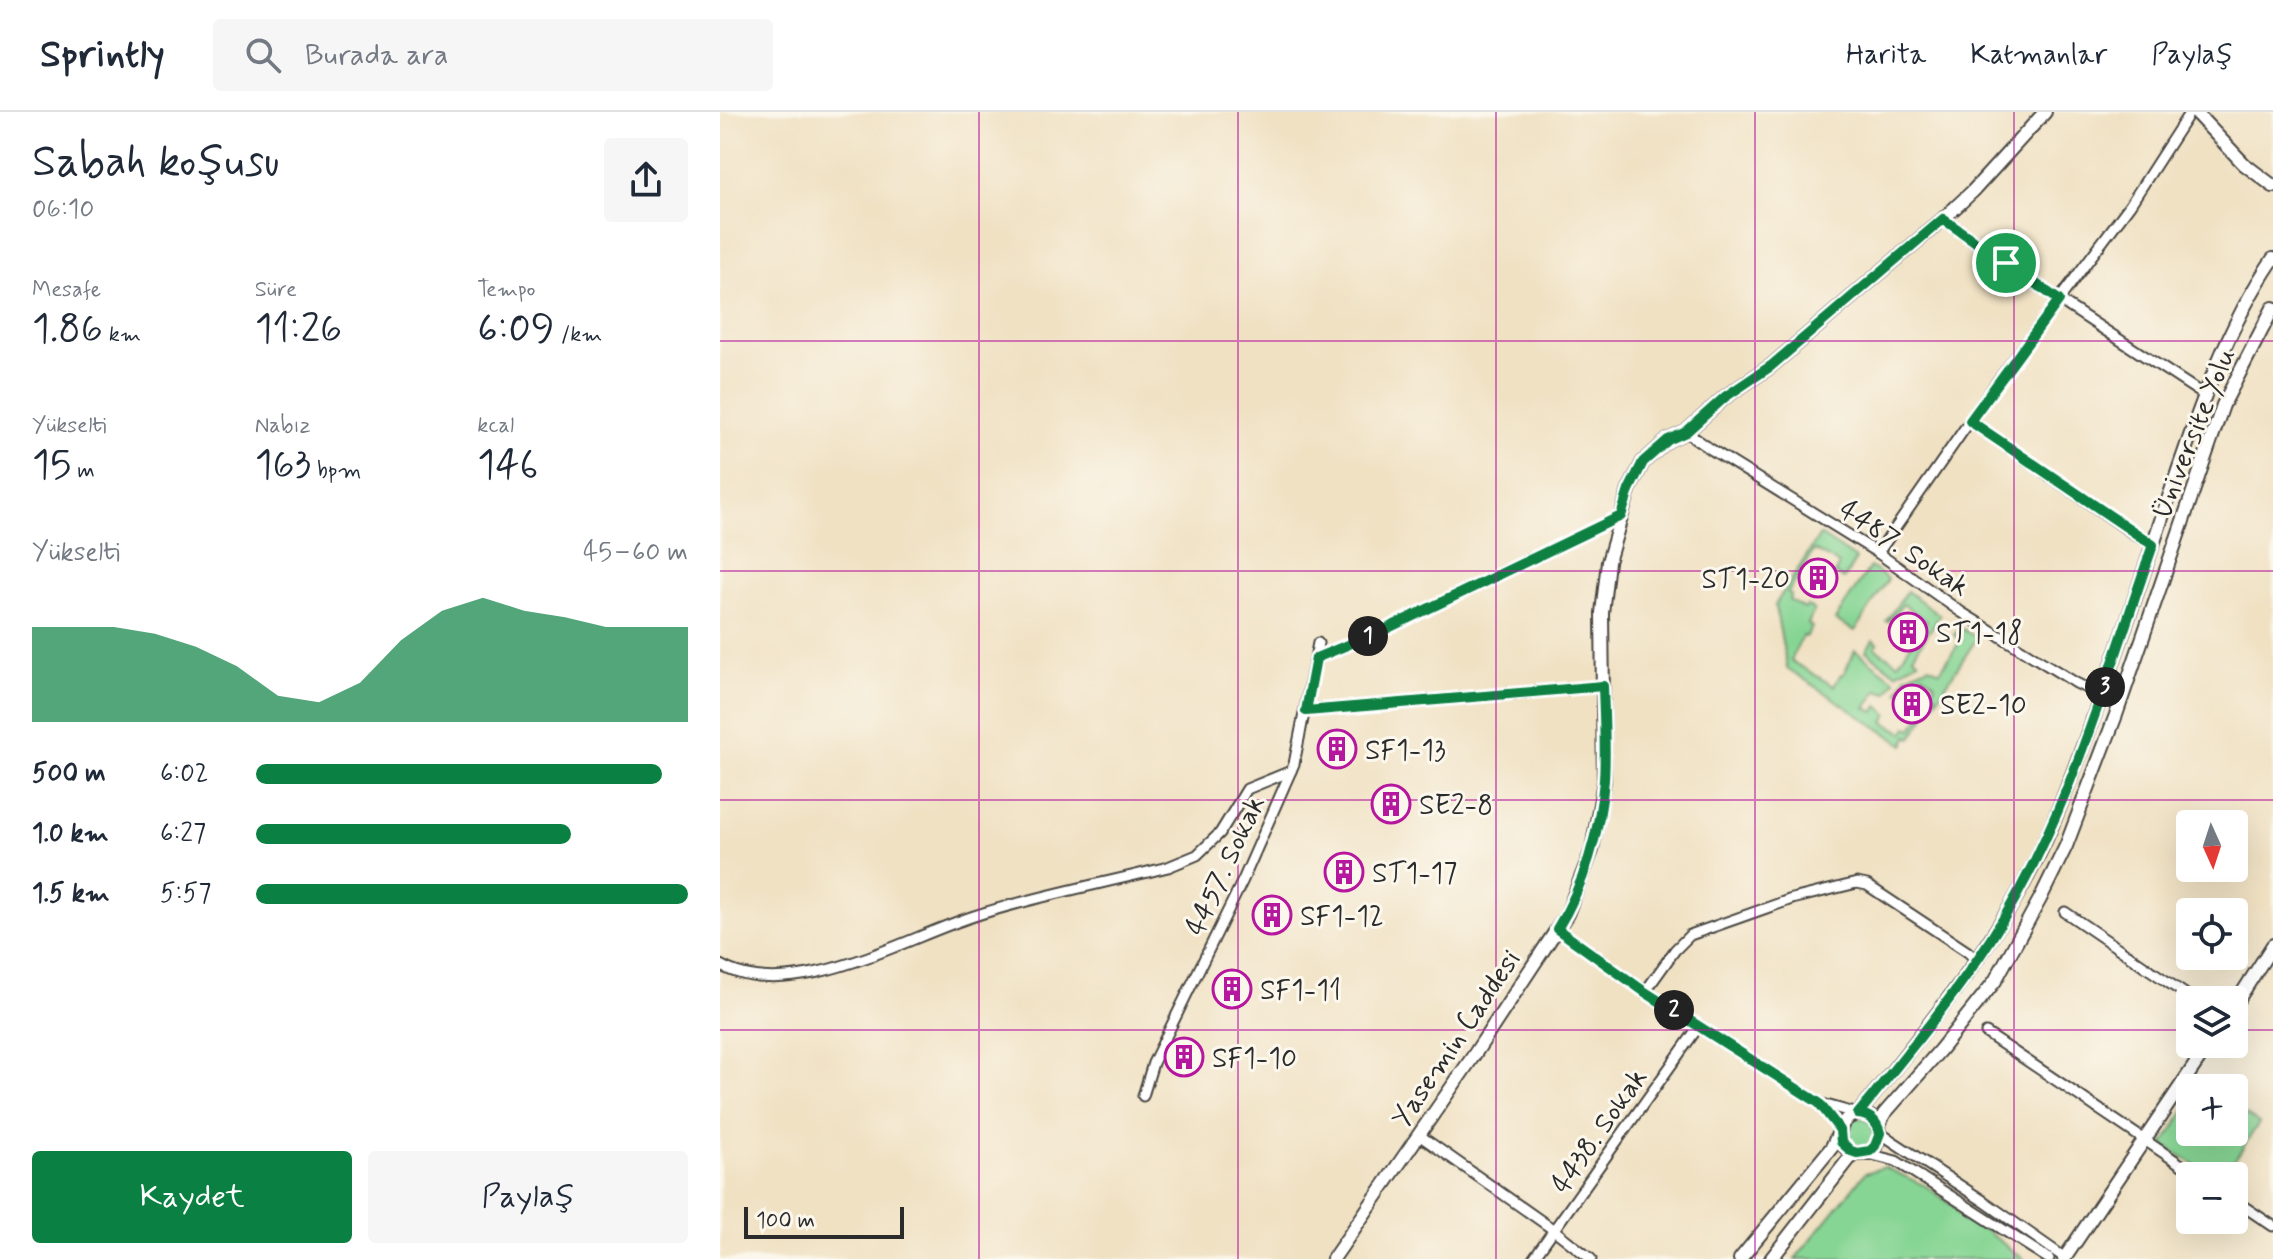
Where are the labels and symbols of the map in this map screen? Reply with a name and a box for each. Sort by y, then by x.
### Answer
pin [1972,229,2040,297]
street label: Üniversite Yolu [2143,343,2245,525]
street label: 4487. Sokak [1831,492,1976,606]
building icon: ST1-20 [1797,557,1839,599]
place label: ST1-20 [1701,562,1790,599]
building icon: ST1-18 [1887,611,1929,653]
pin: 1 [1348,616,1388,656]
place label: ST1-18 [1936,616,2023,653]
pin: 3 [2085,667,2125,707]
building icon: SE2-10 [1891,683,1933,725]
place label: SE2-10 [1940,688,2027,725]
building icon: SF1-13 [1316,728,1358,770]
place label: SF1-13 [1365,733,1446,770]
building icon: SE2-8 [1370,783,1412,825]
place label: SE2-8 [1419,788,1493,825]
street label: 4457. Sokak [1178,790,1275,942]
north arrow [2176,810,2248,882]
building icon: ST1-17 [1323,851,1365,893]
place label: ST1-17 [1372,856,1457,893]
building icon: SF1-12 [1251,894,1293,936]
place label: SF1-12 [1300,899,1384,936]
street label: Yasemin Caddesi [1384,944,1530,1135]
building icon: SF1-11 [1211,968,1253,1010]
place label: SF1-11 [1260,973,1341,1010]
pin: 2 [1654,990,1694,1030]
building icon: SF1-10 [1163,1036,1205,1078]
place label: SF1-10 [1212,1041,1297,1078]
street label: 4438. Sokak [1543,1061,1657,1201]
scale bar [744,1203,904,1239]

